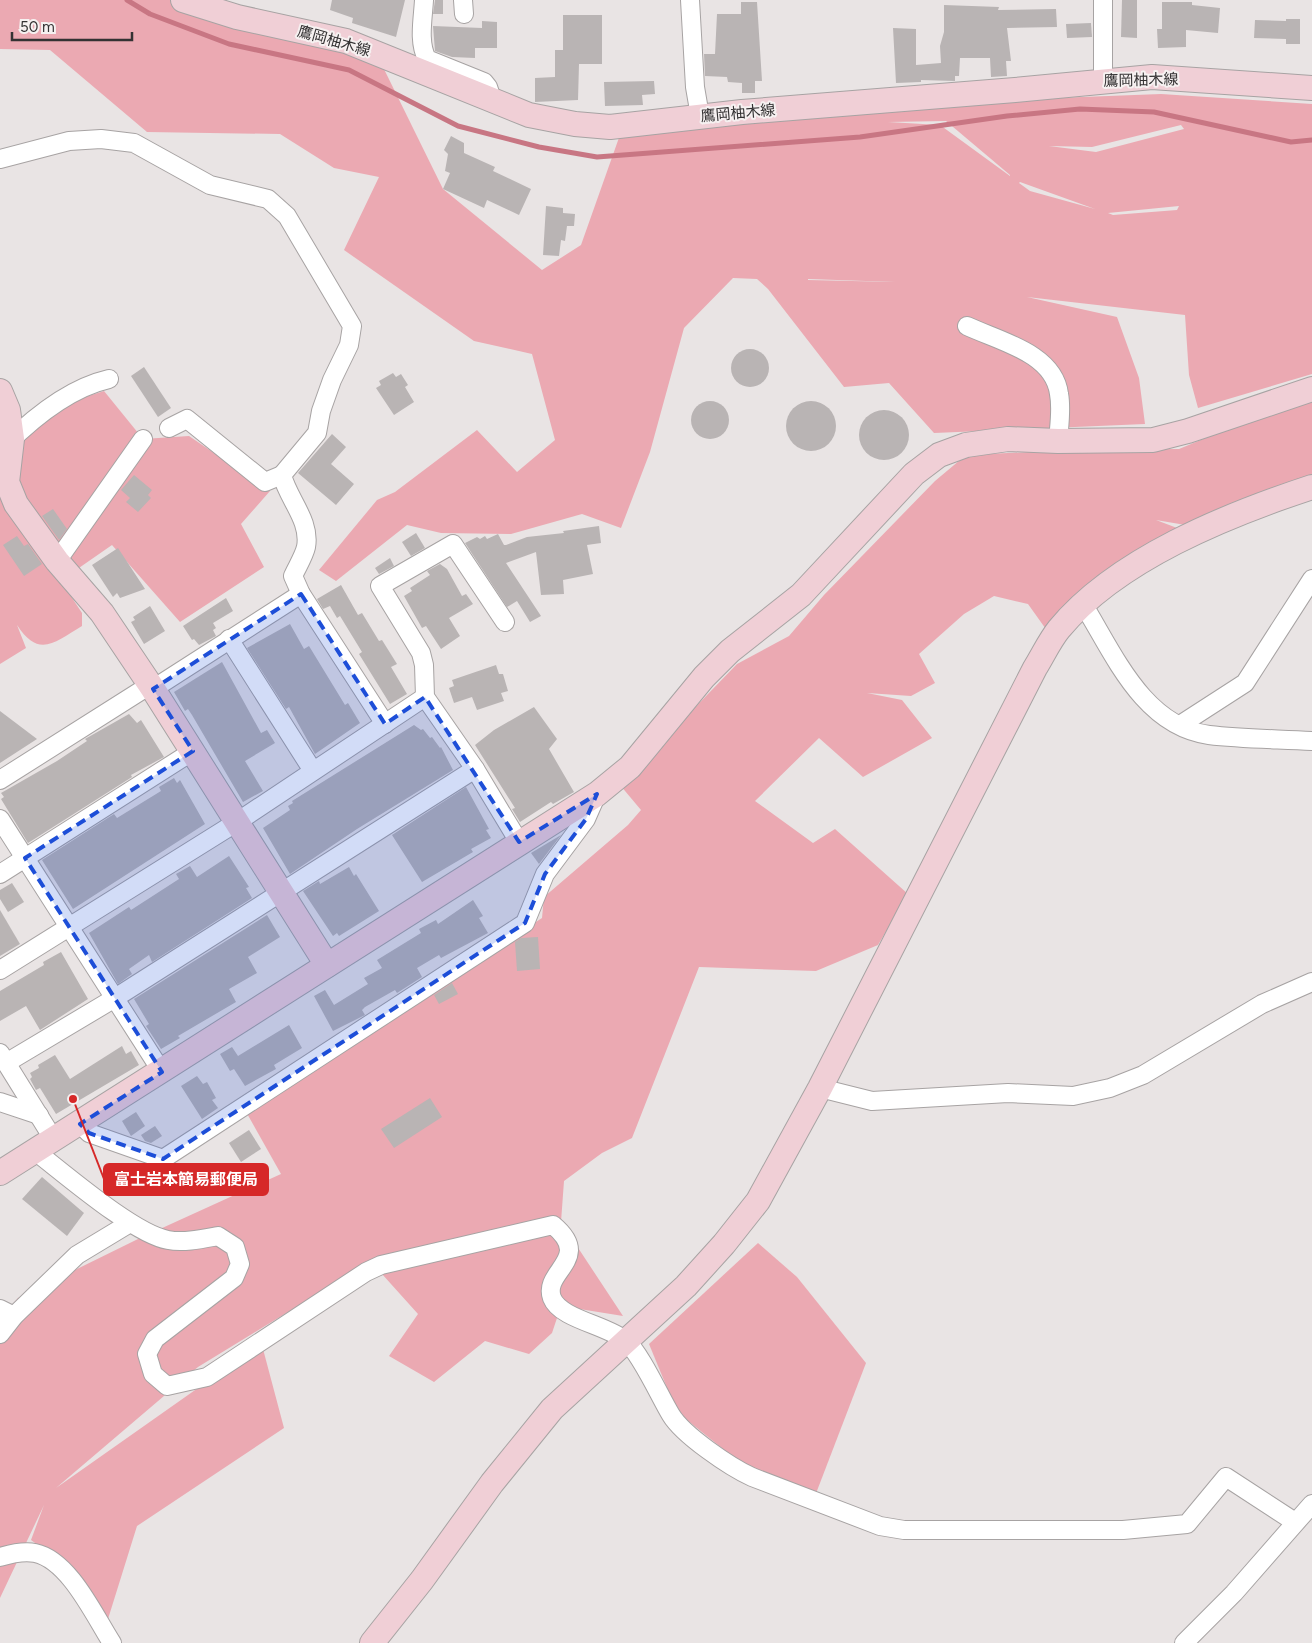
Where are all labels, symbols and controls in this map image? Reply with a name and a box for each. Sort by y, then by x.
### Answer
scale bar [12,10,132,42]
text: 50 m [20,18,55,36]
street label: 鷹岡柚木線 [295,22,373,60]
street label: 鷹岡柚木線 [1103,70,1179,90]
street label: 鷹岡柚木線 [700,101,776,125]
callout: 富士岩本簡易郵便局 [104,1164,268,1195]
text: 富士岩本簡易郵便局 [114,1170,258,1189]

